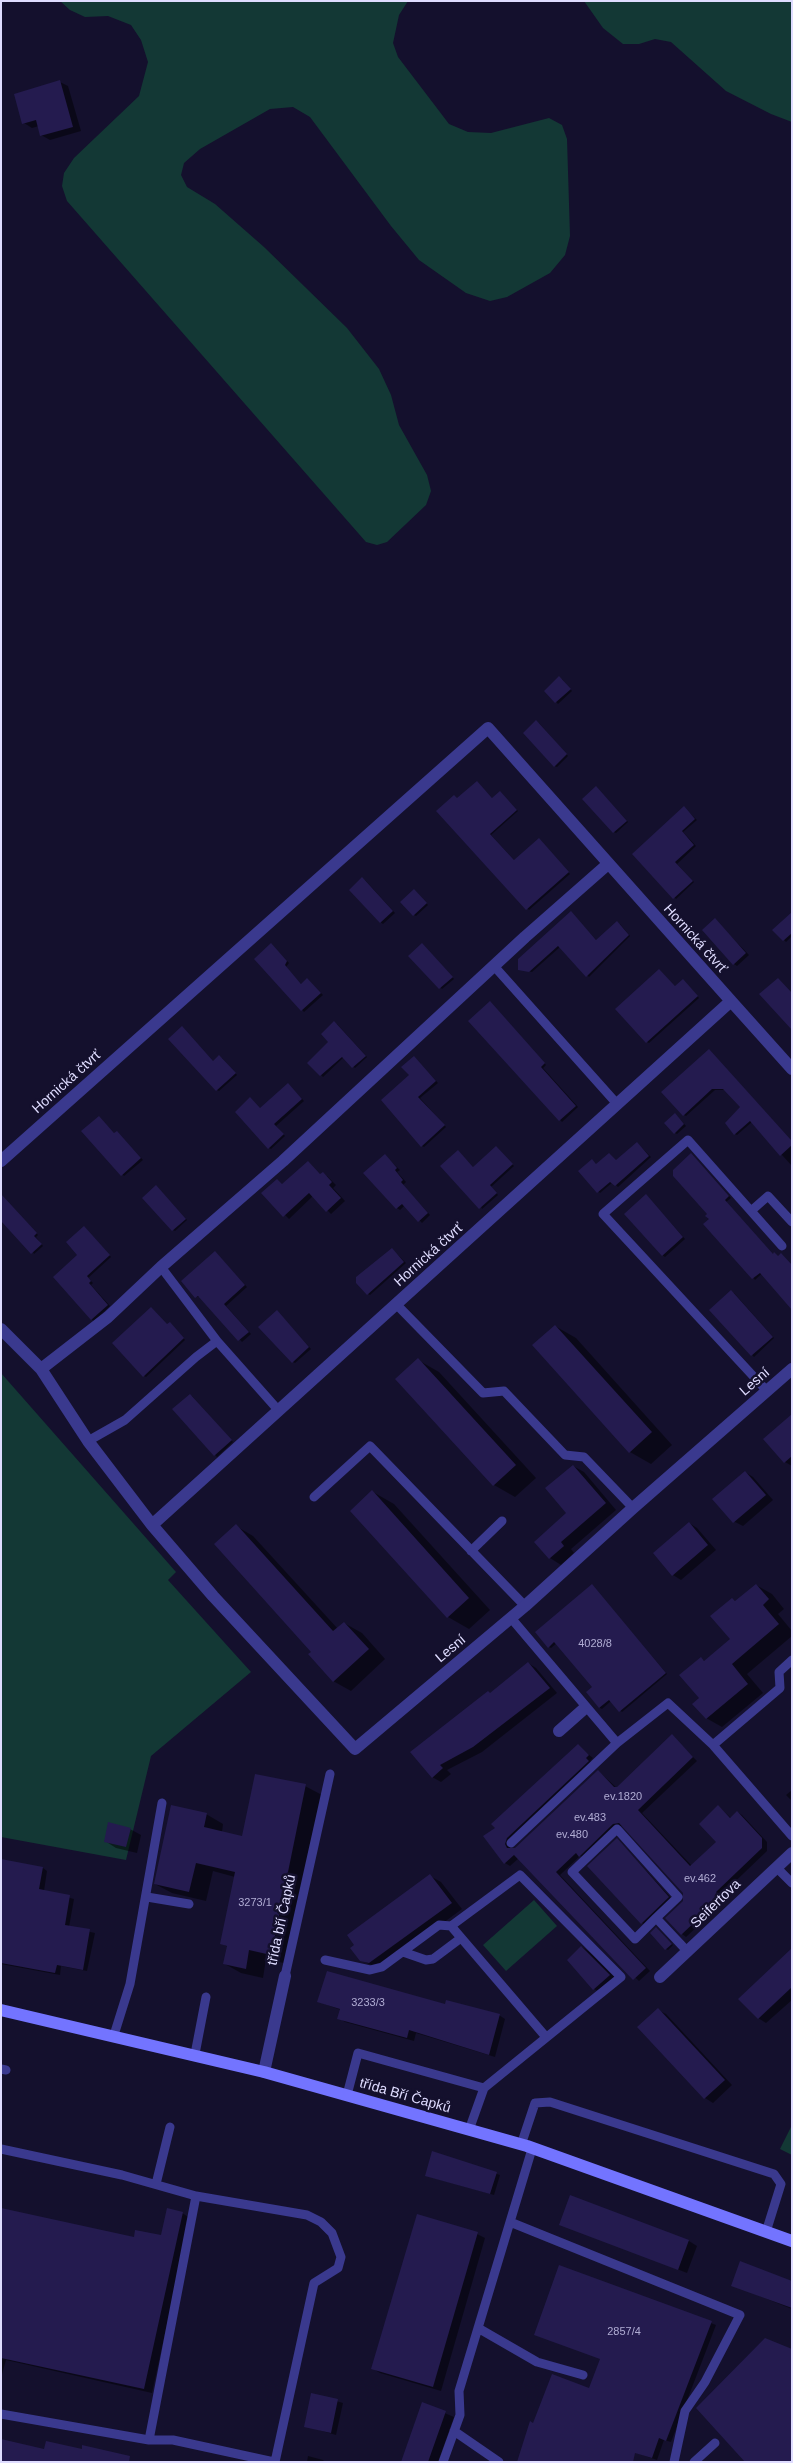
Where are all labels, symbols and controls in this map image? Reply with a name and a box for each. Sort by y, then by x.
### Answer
street label: Hornická čtvrť [660,901,730,977]
street label: Hornická čtvrť [29,1047,105,1117]
street label: Hornická čtvrť [391,1220,467,1290]
street label: Lesní [737,1364,773,1400]
street label: Lesní [432,1632,470,1666]
house number: 4028/8 [578,1637,612,1651]
house number: ev.1820 [604,1790,642,1804]
house number: ev.483 [574,1811,606,1825]
house number: ev.480 [556,1828,588,1842]
house number: ev.462 [684,1872,716,1886]
street label: třída bří Čapků [264,1873,300,1967]
street label: Seifertova [687,1876,745,1932]
house number: 3273/1 [238,1896,272,1910]
house number: 3233/3 [351,1996,385,2010]
street label: třída Bří Čapků [357,2075,453,2117]
house number: 2857/4 [607,2325,641,2339]

